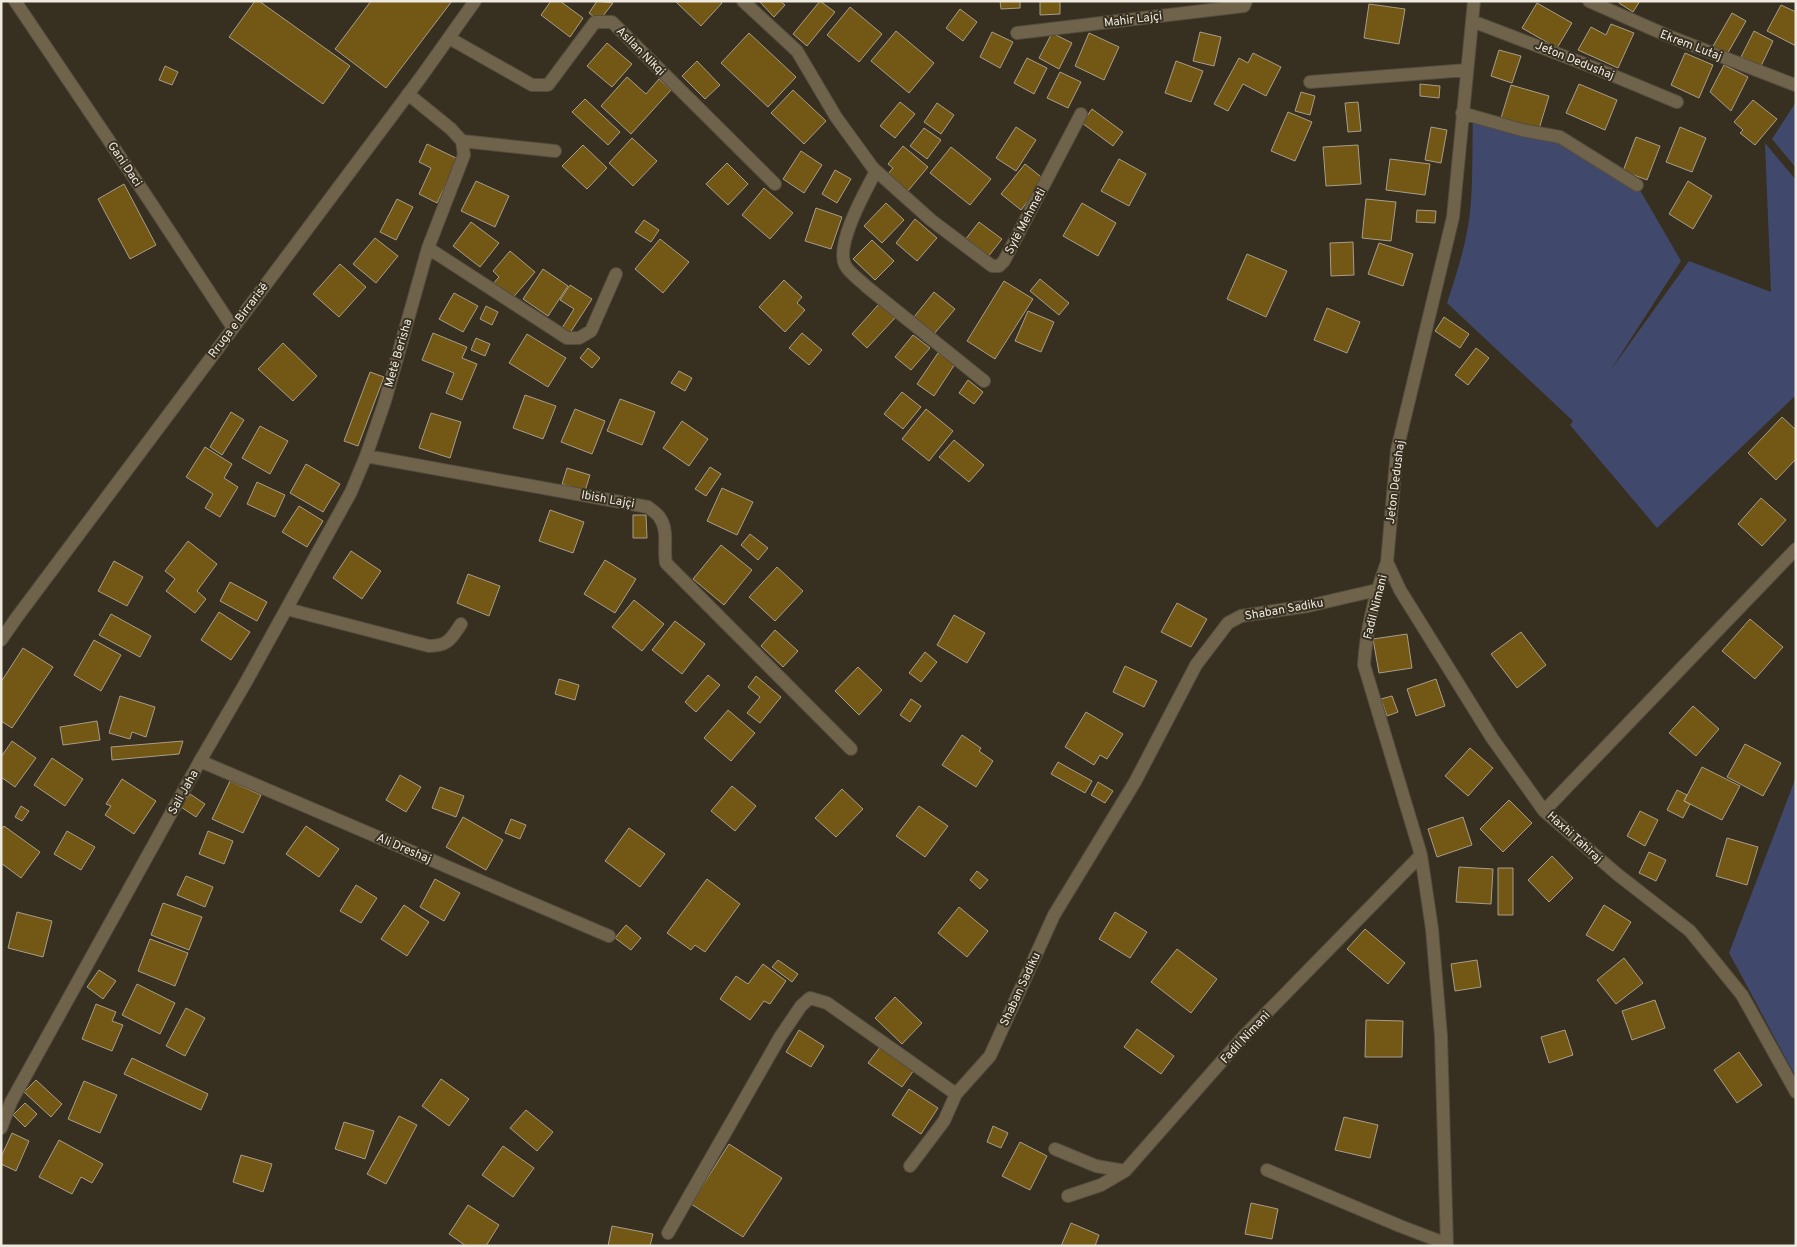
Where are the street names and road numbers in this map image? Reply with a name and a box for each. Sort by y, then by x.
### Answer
street label: Mahir Lajçi [1103,8,1163,31]
street label: Asllan Nikqi [612,24,668,80]
street label: Ekrem Lutaj [1657,27,1724,65]
street label: Jeton Dedushaj [1533,38,1617,84]
street label: Gani Daci [103,139,145,190]
street label: Sylë Mehmeti [1002,186,1050,257]
street label: Rruga e Birrarisë [205,280,272,362]
street label: Metë Berisha [382,317,416,389]
street label: Jeton Dedushaj [1383,439,1409,525]
street label: Ibish Lajçi [580,487,636,513]
street label: Fadil Nimani [1360,573,1392,641]
street label: Shaban Sadiku [1244,595,1325,625]
street label: Sali Jaha [165,767,203,818]
street label: Haxhi Tahiraj [1543,809,1605,867]
street label: Ali Dreshaj [374,830,434,868]
street label: Shaban Sadiku [997,950,1045,1029]
street label: Fadil Nimani [1217,1008,1274,1067]

